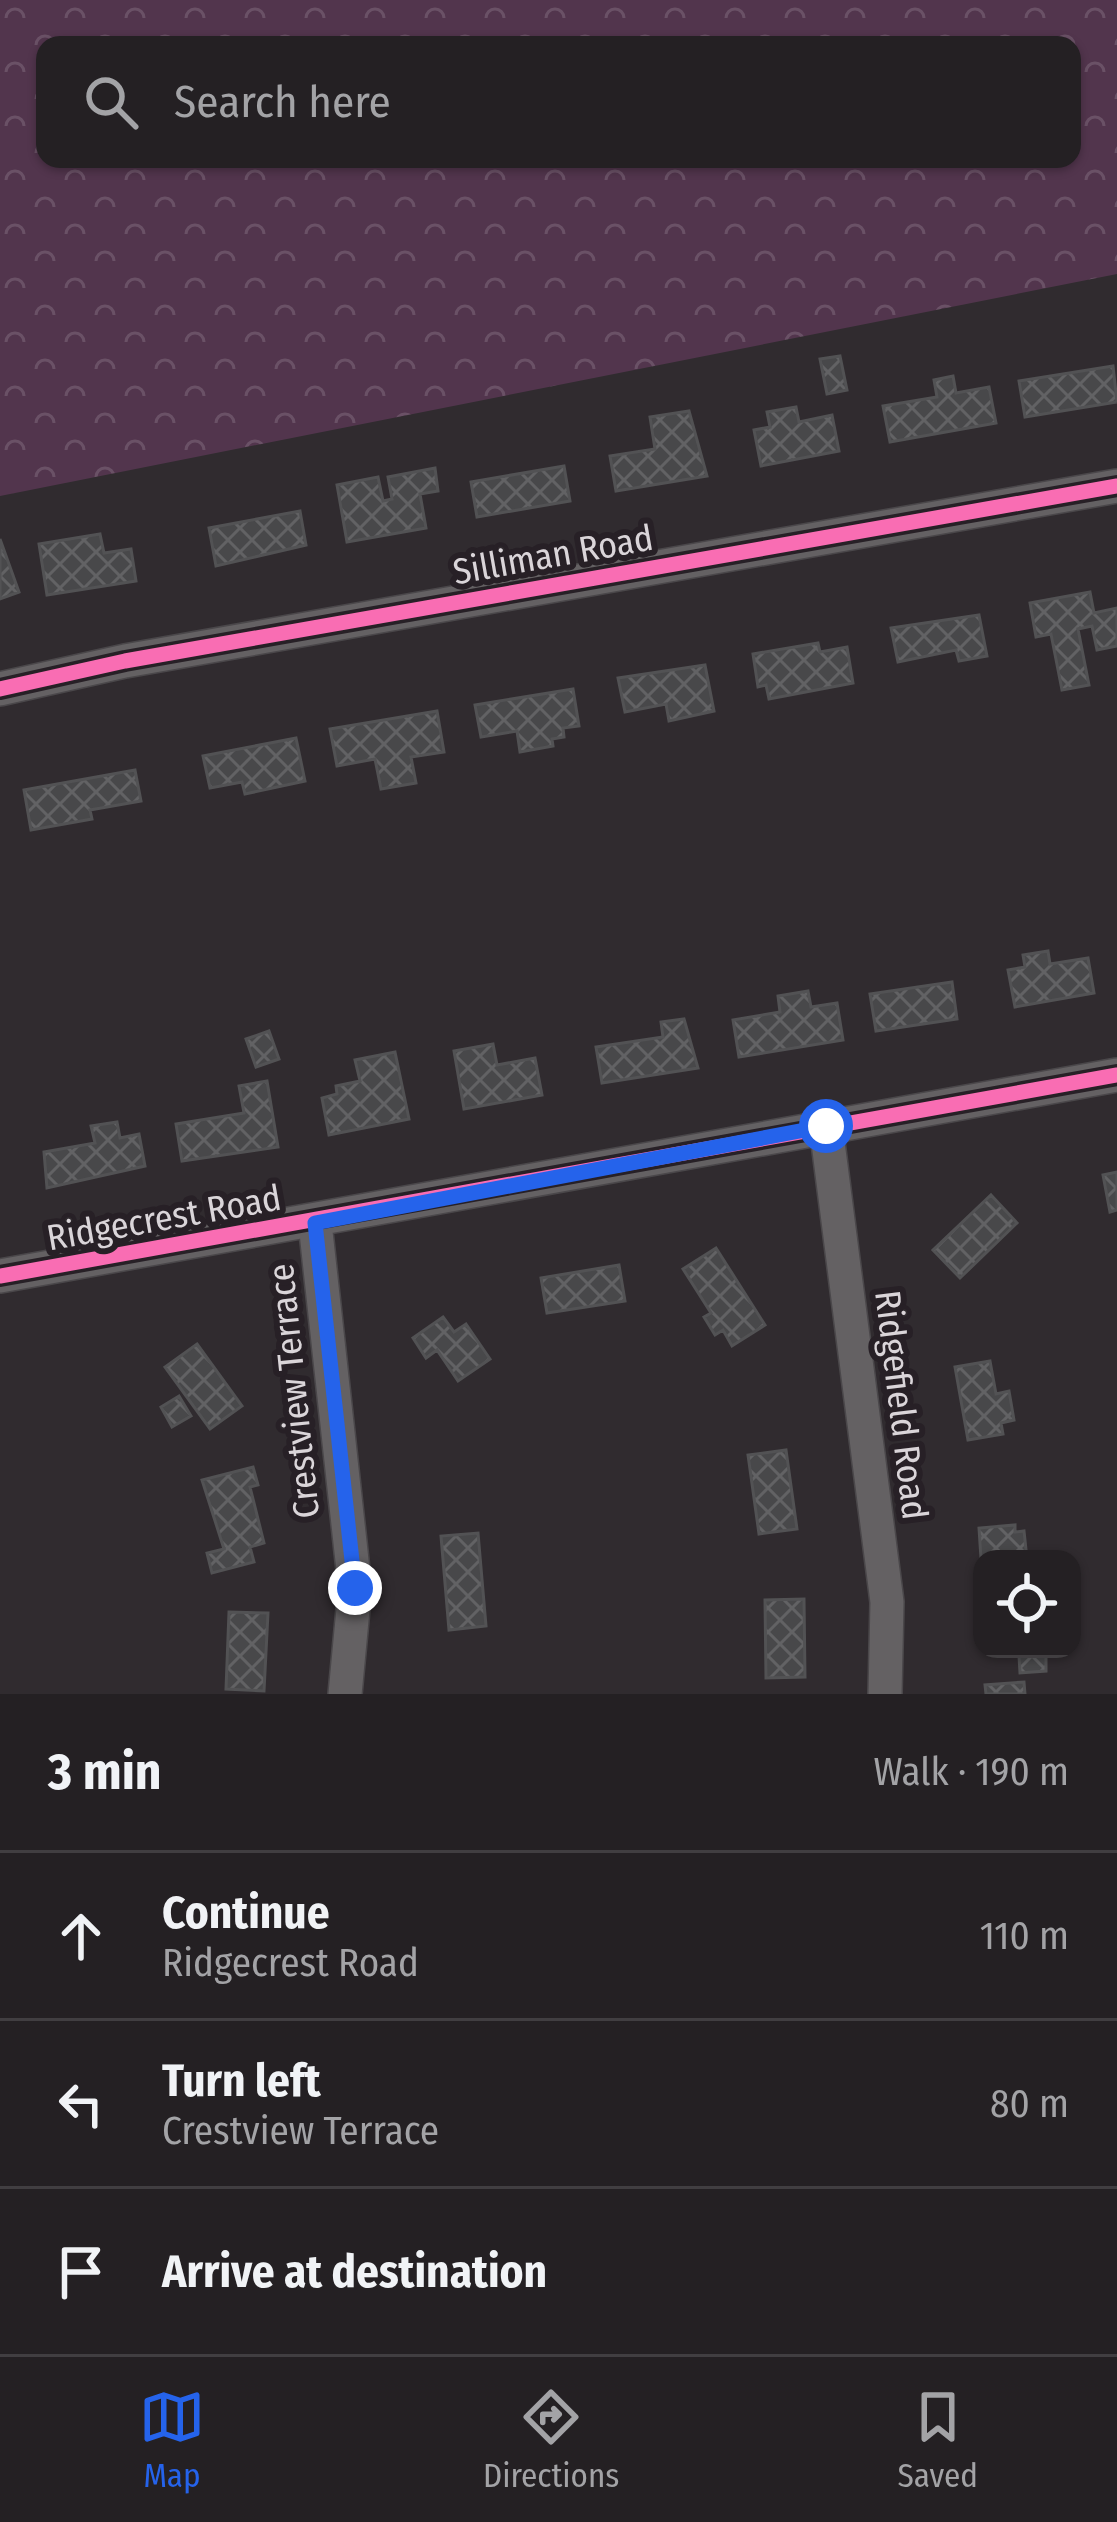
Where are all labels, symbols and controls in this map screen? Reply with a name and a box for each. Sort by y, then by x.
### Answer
search box [36,36,1081,168]
icon: search [78,69,144,135]
text: Search here [174,75,391,129]
street label: Silliman Road [450,516,656,594]
route start [799,1099,853,1153]
street label: Ridgecrest Road [43,1176,285,1260]
street label: Crestview Terrace [259,1262,329,1520]
street label: Ridgefield Road [865,1288,937,1522]
map controls [973,1550,1081,1658]
button: locate [973,1550,1081,1658]
route end [328,1561,382,1615]
text: 3 min [48,1741,162,1803]
text: Walk · 190 m [874,1749,1069,1795]
text: Continue [162,1886,330,1940]
icon: ahead [48,1903,114,1969]
text: 110 m [980,1913,1069,1959]
text: Ridgecrest Road [162,1940,419,1986]
text: Turn left [162,2054,321,2108]
icon: left [48,2071,114,2137]
text: 80 m [990,2081,1069,2127]
text: Crestview Terrace [162,2108,439,2154]
icon: arrive [48,2239,114,2305]
text: Arrive at destination [162,2245,547,2299]
tab: Map [139,2384,205,2496]
tab: Directions [483,2384,619,2496]
tab: Saved [897,2384,978,2496]

